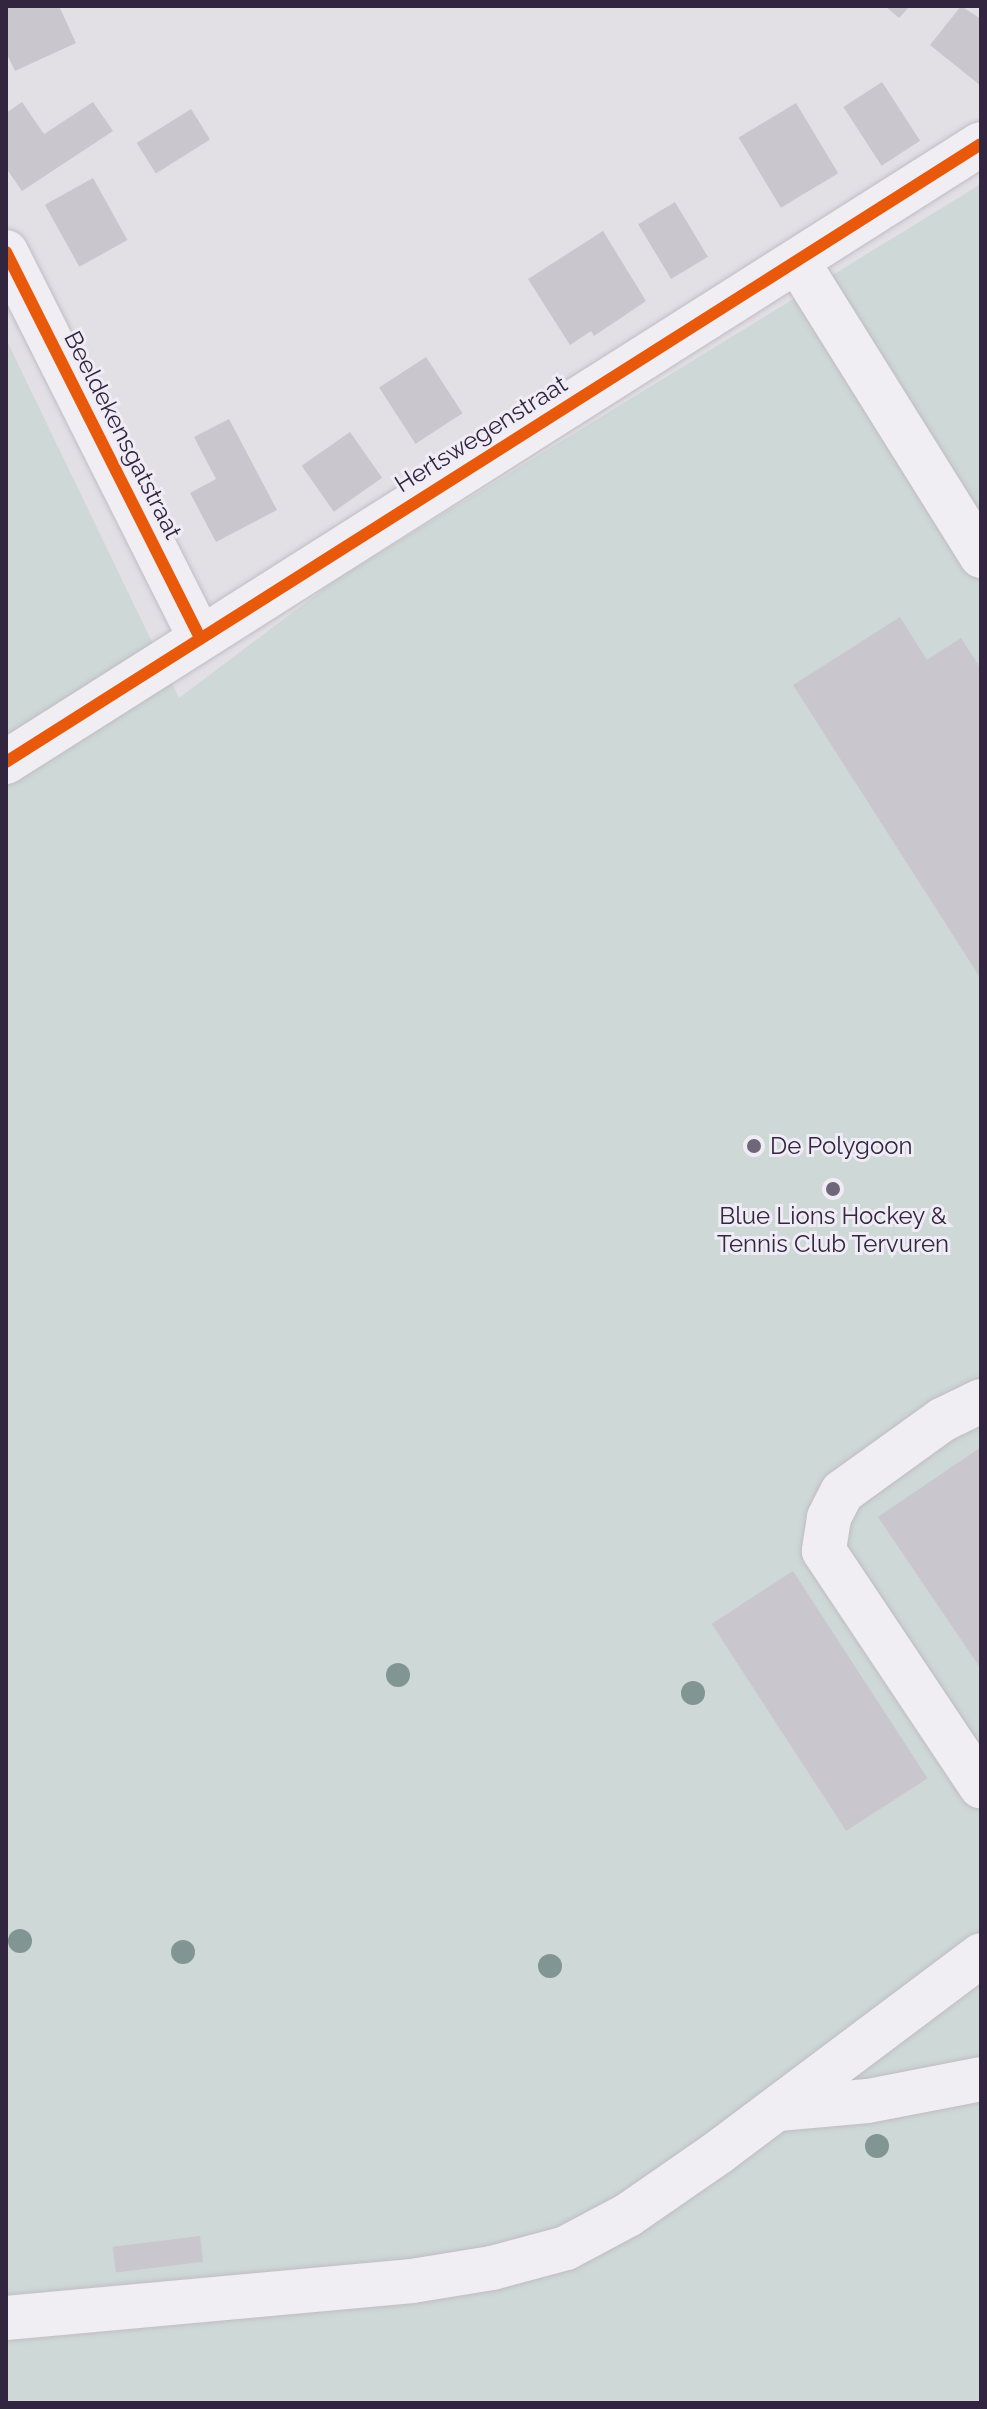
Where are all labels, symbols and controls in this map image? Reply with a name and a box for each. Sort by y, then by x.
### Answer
street label: Beeldekensgatstraat [58,326,188,544]
street label: Hertswegenstraat [390,369,572,499]
place label: De Polygoon [770,1132,912,1160]
marker: De Polygoon [745,1137,763,1155]
marker: Blue Lions Hockey & Tennis Club Tervuren [824,1180,842,1198]
place label: Blue Lions Hockey & Tennis Club Tervuren [717,1202,949,1258]

